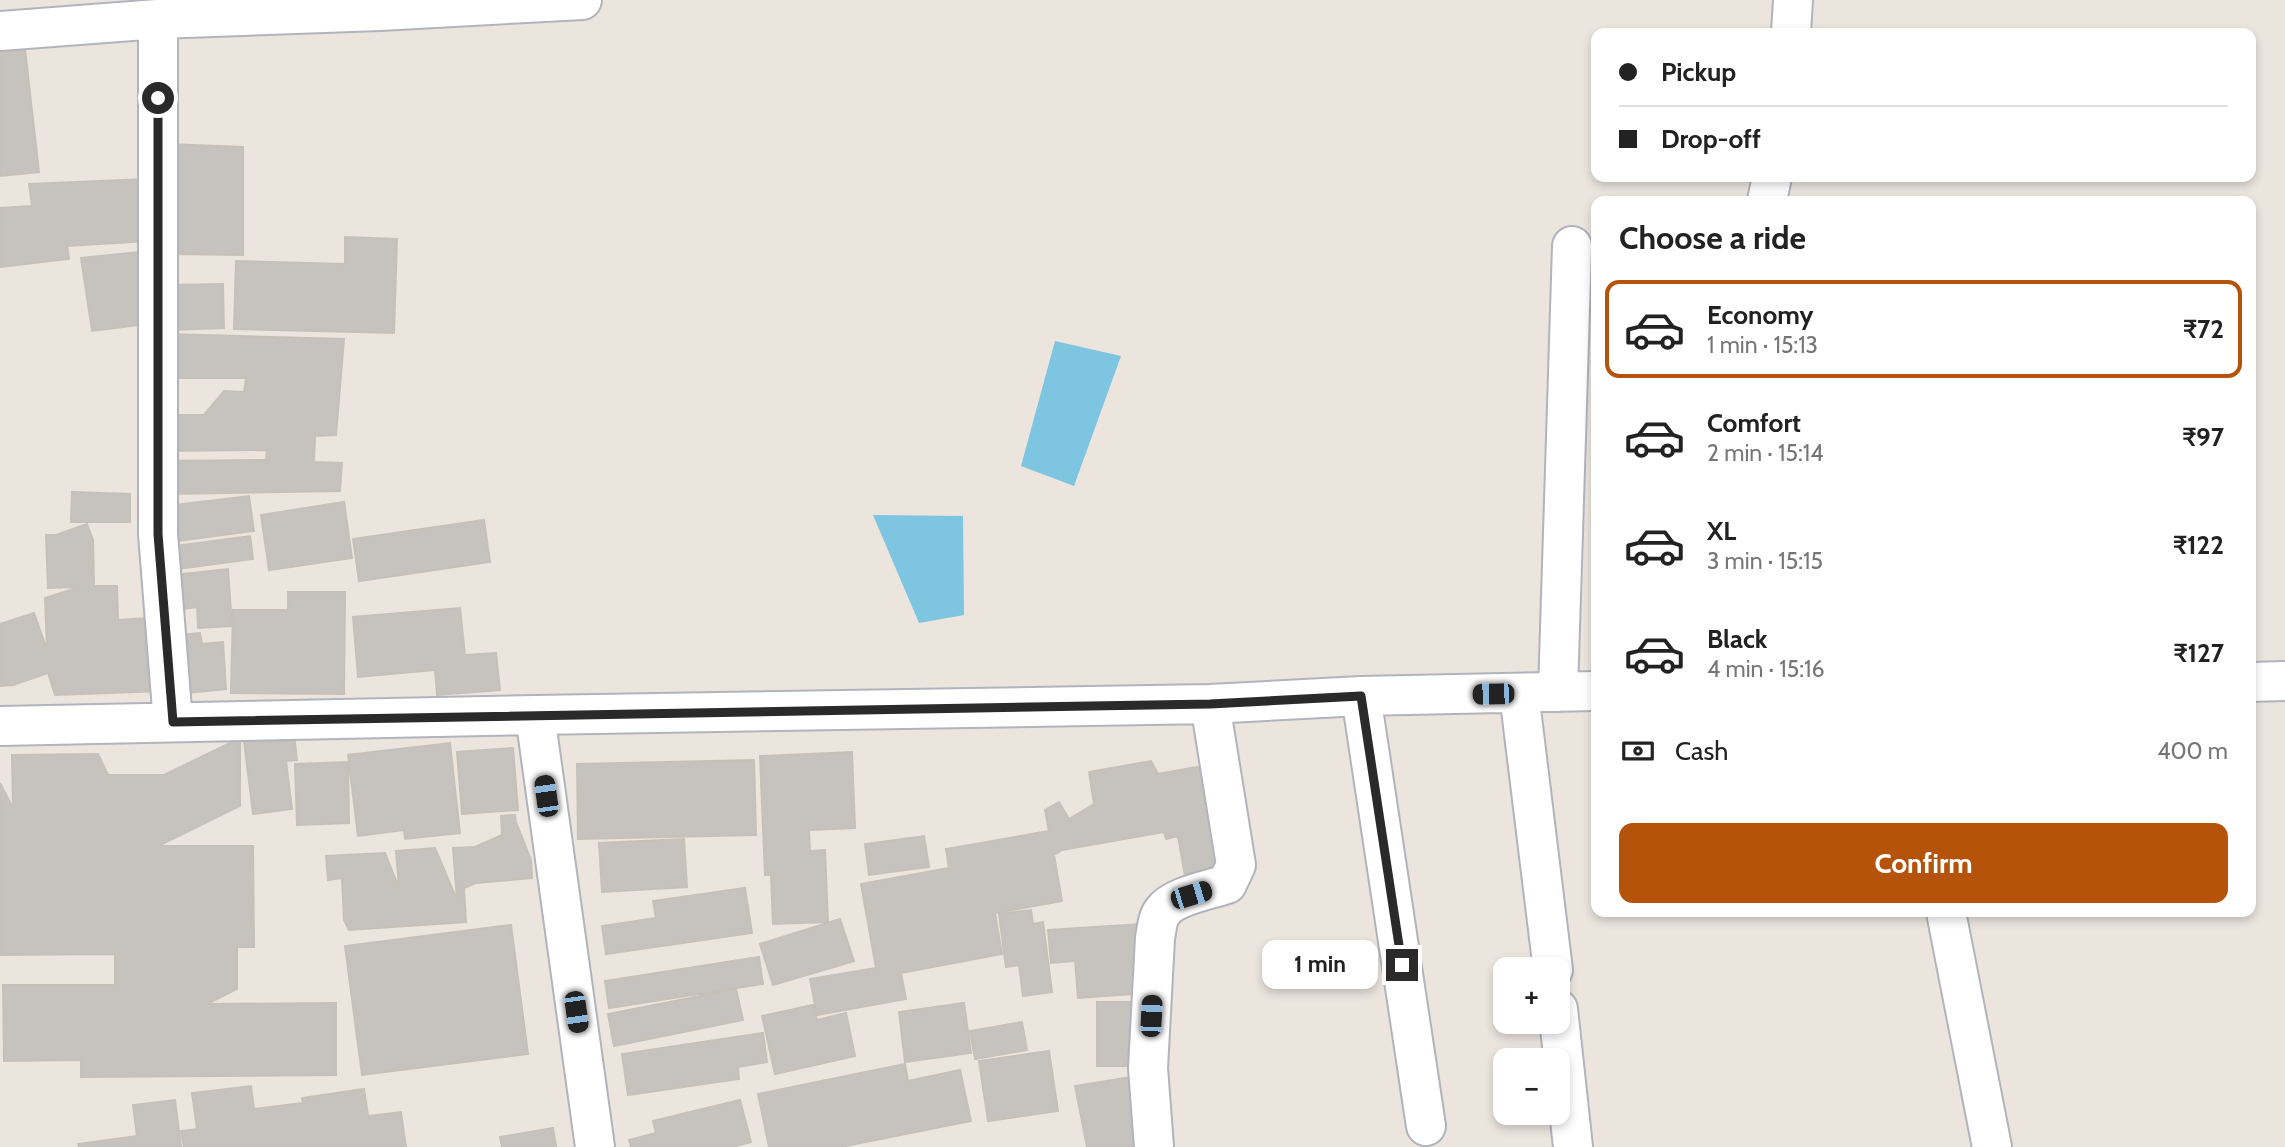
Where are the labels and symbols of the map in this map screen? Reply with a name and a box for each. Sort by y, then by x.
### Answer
route start [142,82,174,114]
car [1472,683,1515,705]
car [533,774,560,818]
car [1168,879,1215,911]
callout: 1 min [1262,940,1378,990]
route end [1386,949,1418,981]
car [563,990,590,1034]
car [1140,994,1163,1038]

